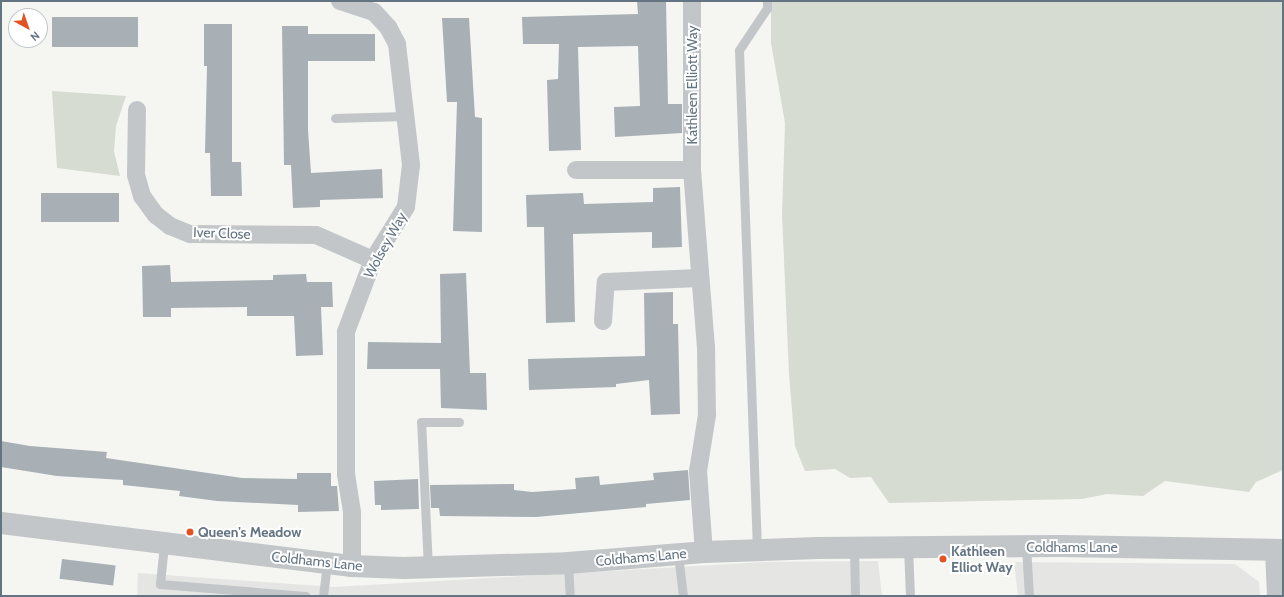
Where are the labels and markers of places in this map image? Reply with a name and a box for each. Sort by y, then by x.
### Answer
place label: Queen's Meadow [198,524,301,540]
marker: Queen's Meadow [185,527,195,537]
place label: Kathleen Elliot Way [951,543,1013,576]
marker: Kathleen Elliot Way [938,554,948,564]

